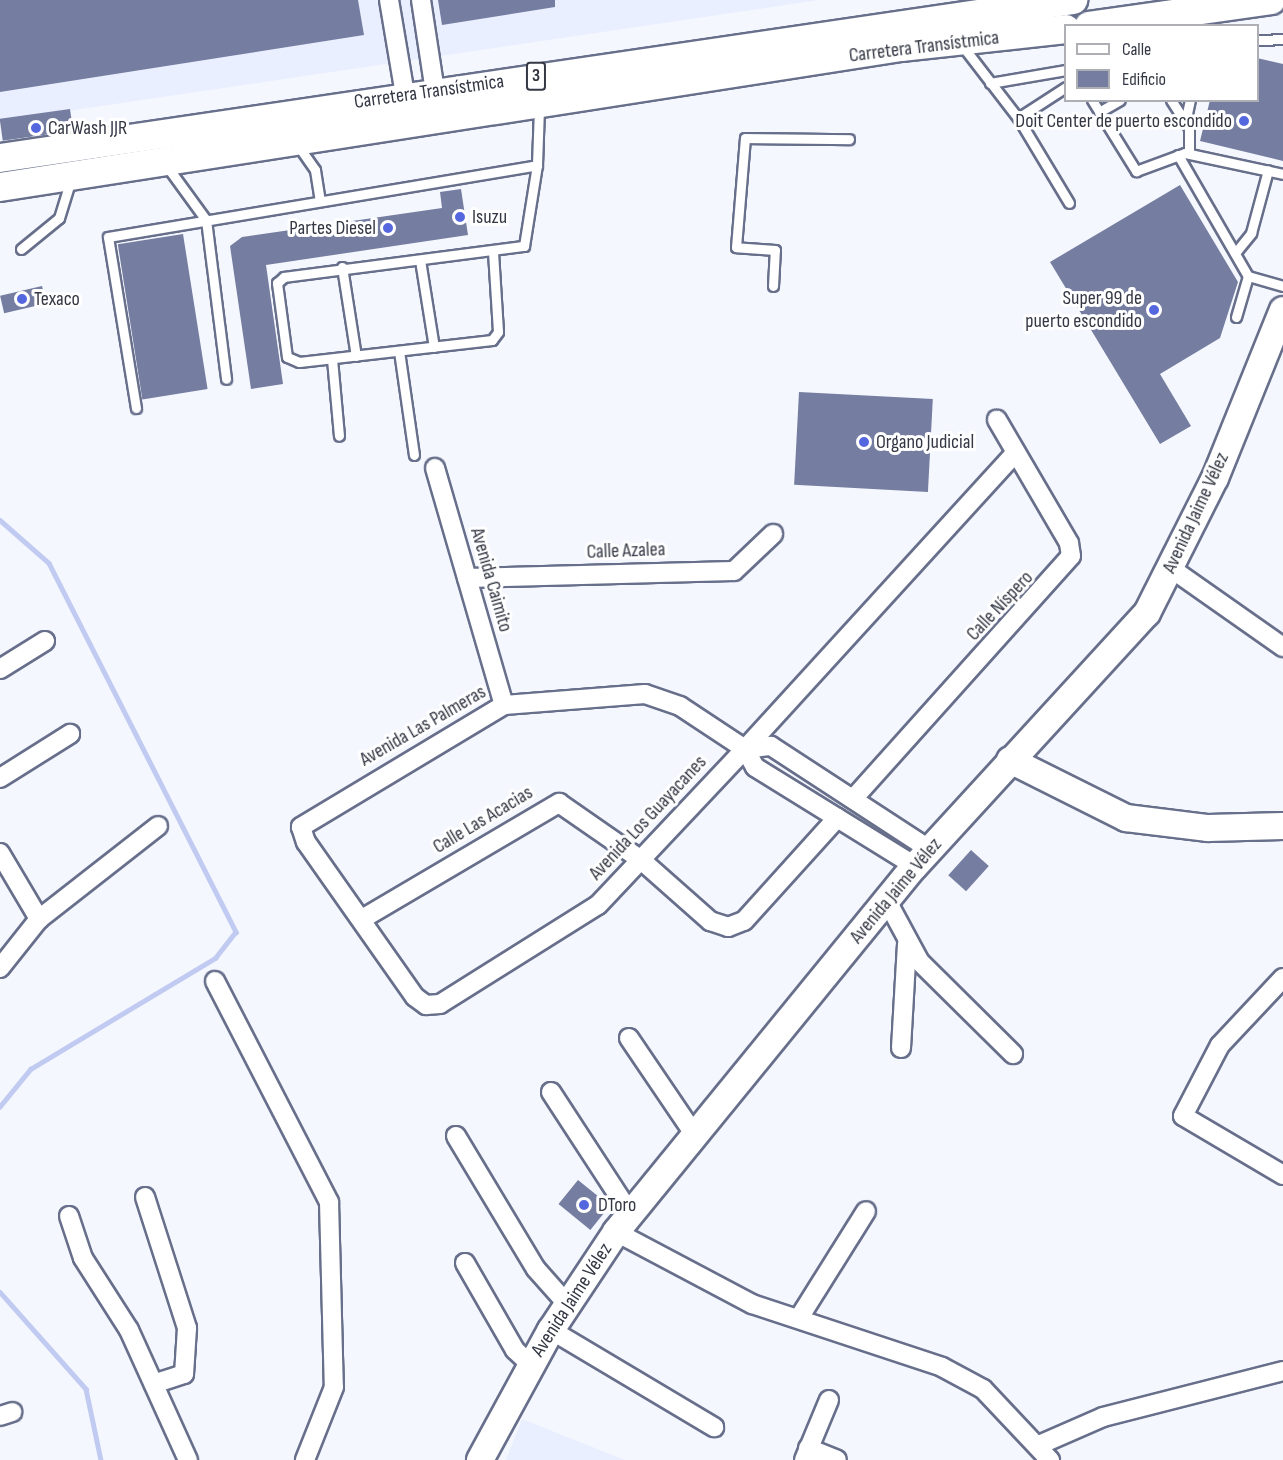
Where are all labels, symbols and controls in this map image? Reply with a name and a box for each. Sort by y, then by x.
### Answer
legend [1064,24,1259,102]
street label: Carretera Transístmica [848,26,1000,68]
text: Calle [1122,39,1151,60]
road number: 3 [526,61,546,91]
text: Edificio [1122,69,1166,90]
street label: Carretera Transístmica [353,70,505,114]
place label: Doit Center de puerto escondido [1015,109,1232,133]
marker: Doit Center de puerto escondido [1237,114,1251,128]
place label: CarWash JJR [48,116,127,140]
marker: CarWash JJR [29,121,43,135]
place label: Isuzu [472,205,507,229]
marker: Isuzu [453,210,467,224]
place label: Partes Diesel [289,216,376,240]
marker: Partes Diesel [381,221,395,235]
place label: Super 99 de puerto escondido [1025,286,1142,333]
place label: Texaco [34,287,80,311]
marker: Texaco [15,292,29,306]
marker: Super 99 de puerto escondido [1147,303,1161,317]
place label: Organo Judicial [876,430,974,454]
marker: Organo Judicial [857,435,871,449]
street label: Avenida Jaime Vélez [1158,449,1234,577]
street label: Avenida Caimito [465,525,517,635]
street label: Calle Azalea [586,538,666,564]
street label: Calle Níspero [962,566,1038,646]
street label: Avenida Las Palmeras [356,680,490,772]
street label: Avenida Los Guayacanes [584,751,712,885]
street label: Calle Las Acacias [429,781,537,859]
street label: Avenida Jaime Vélez [845,833,947,949]
place label: DToro [598,1193,636,1217]
marker: DToro [575,1196,593,1214]
street label: Avenida Jaime Vélez [526,1239,618,1361]

